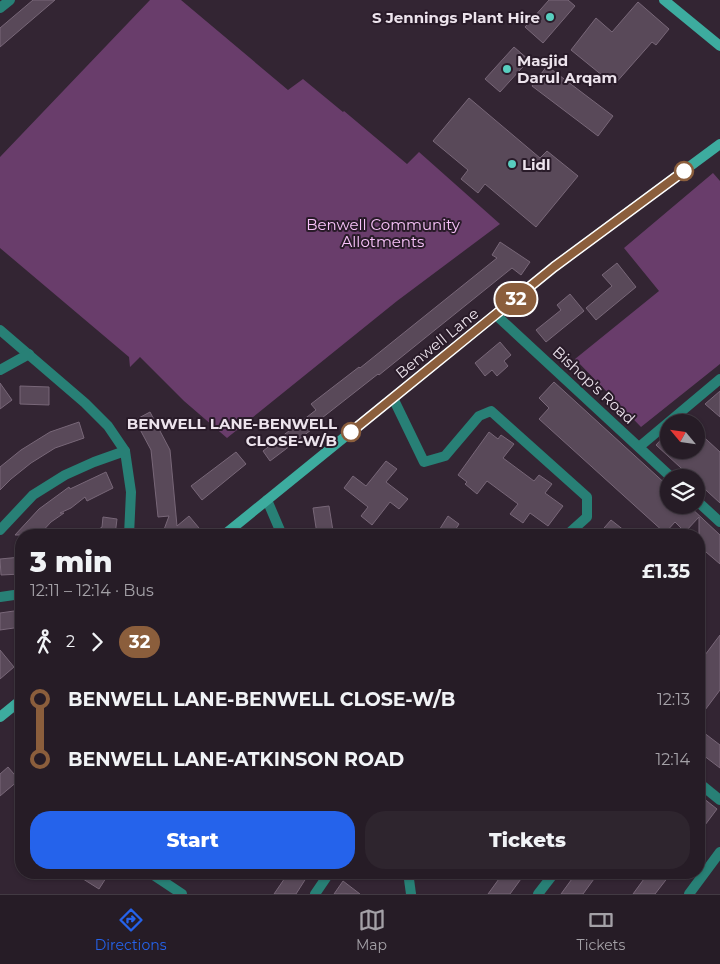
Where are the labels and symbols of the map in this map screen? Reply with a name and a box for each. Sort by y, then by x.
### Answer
place label: S Jennings Plant Hire [372,8,540,27]
marker: S Jennings Plant Hire [544,11,556,23]
place label: Masjid Darul Arqam [517,51,617,87]
marker: Masjid Darul Arqam [501,63,513,75]
place label: Lidl [522,155,550,174]
marker: Lidl [506,158,518,170]
unlabelled marker [674,161,694,181]
park label: Benwell Community Allotments [306,215,461,251]
line badge: 32 [494,283,538,315]
street label: Benwell Lane [392,304,482,382]
street label: Bishop's Road [549,342,639,428]
place label: BENWELL LANE-BENWELL CLOSE-W/B [127,414,337,450]
north arrow [660,414,705,459]
marker: BENWELL LANE-BENWELL CLOSE-W/B [341,422,361,442]

